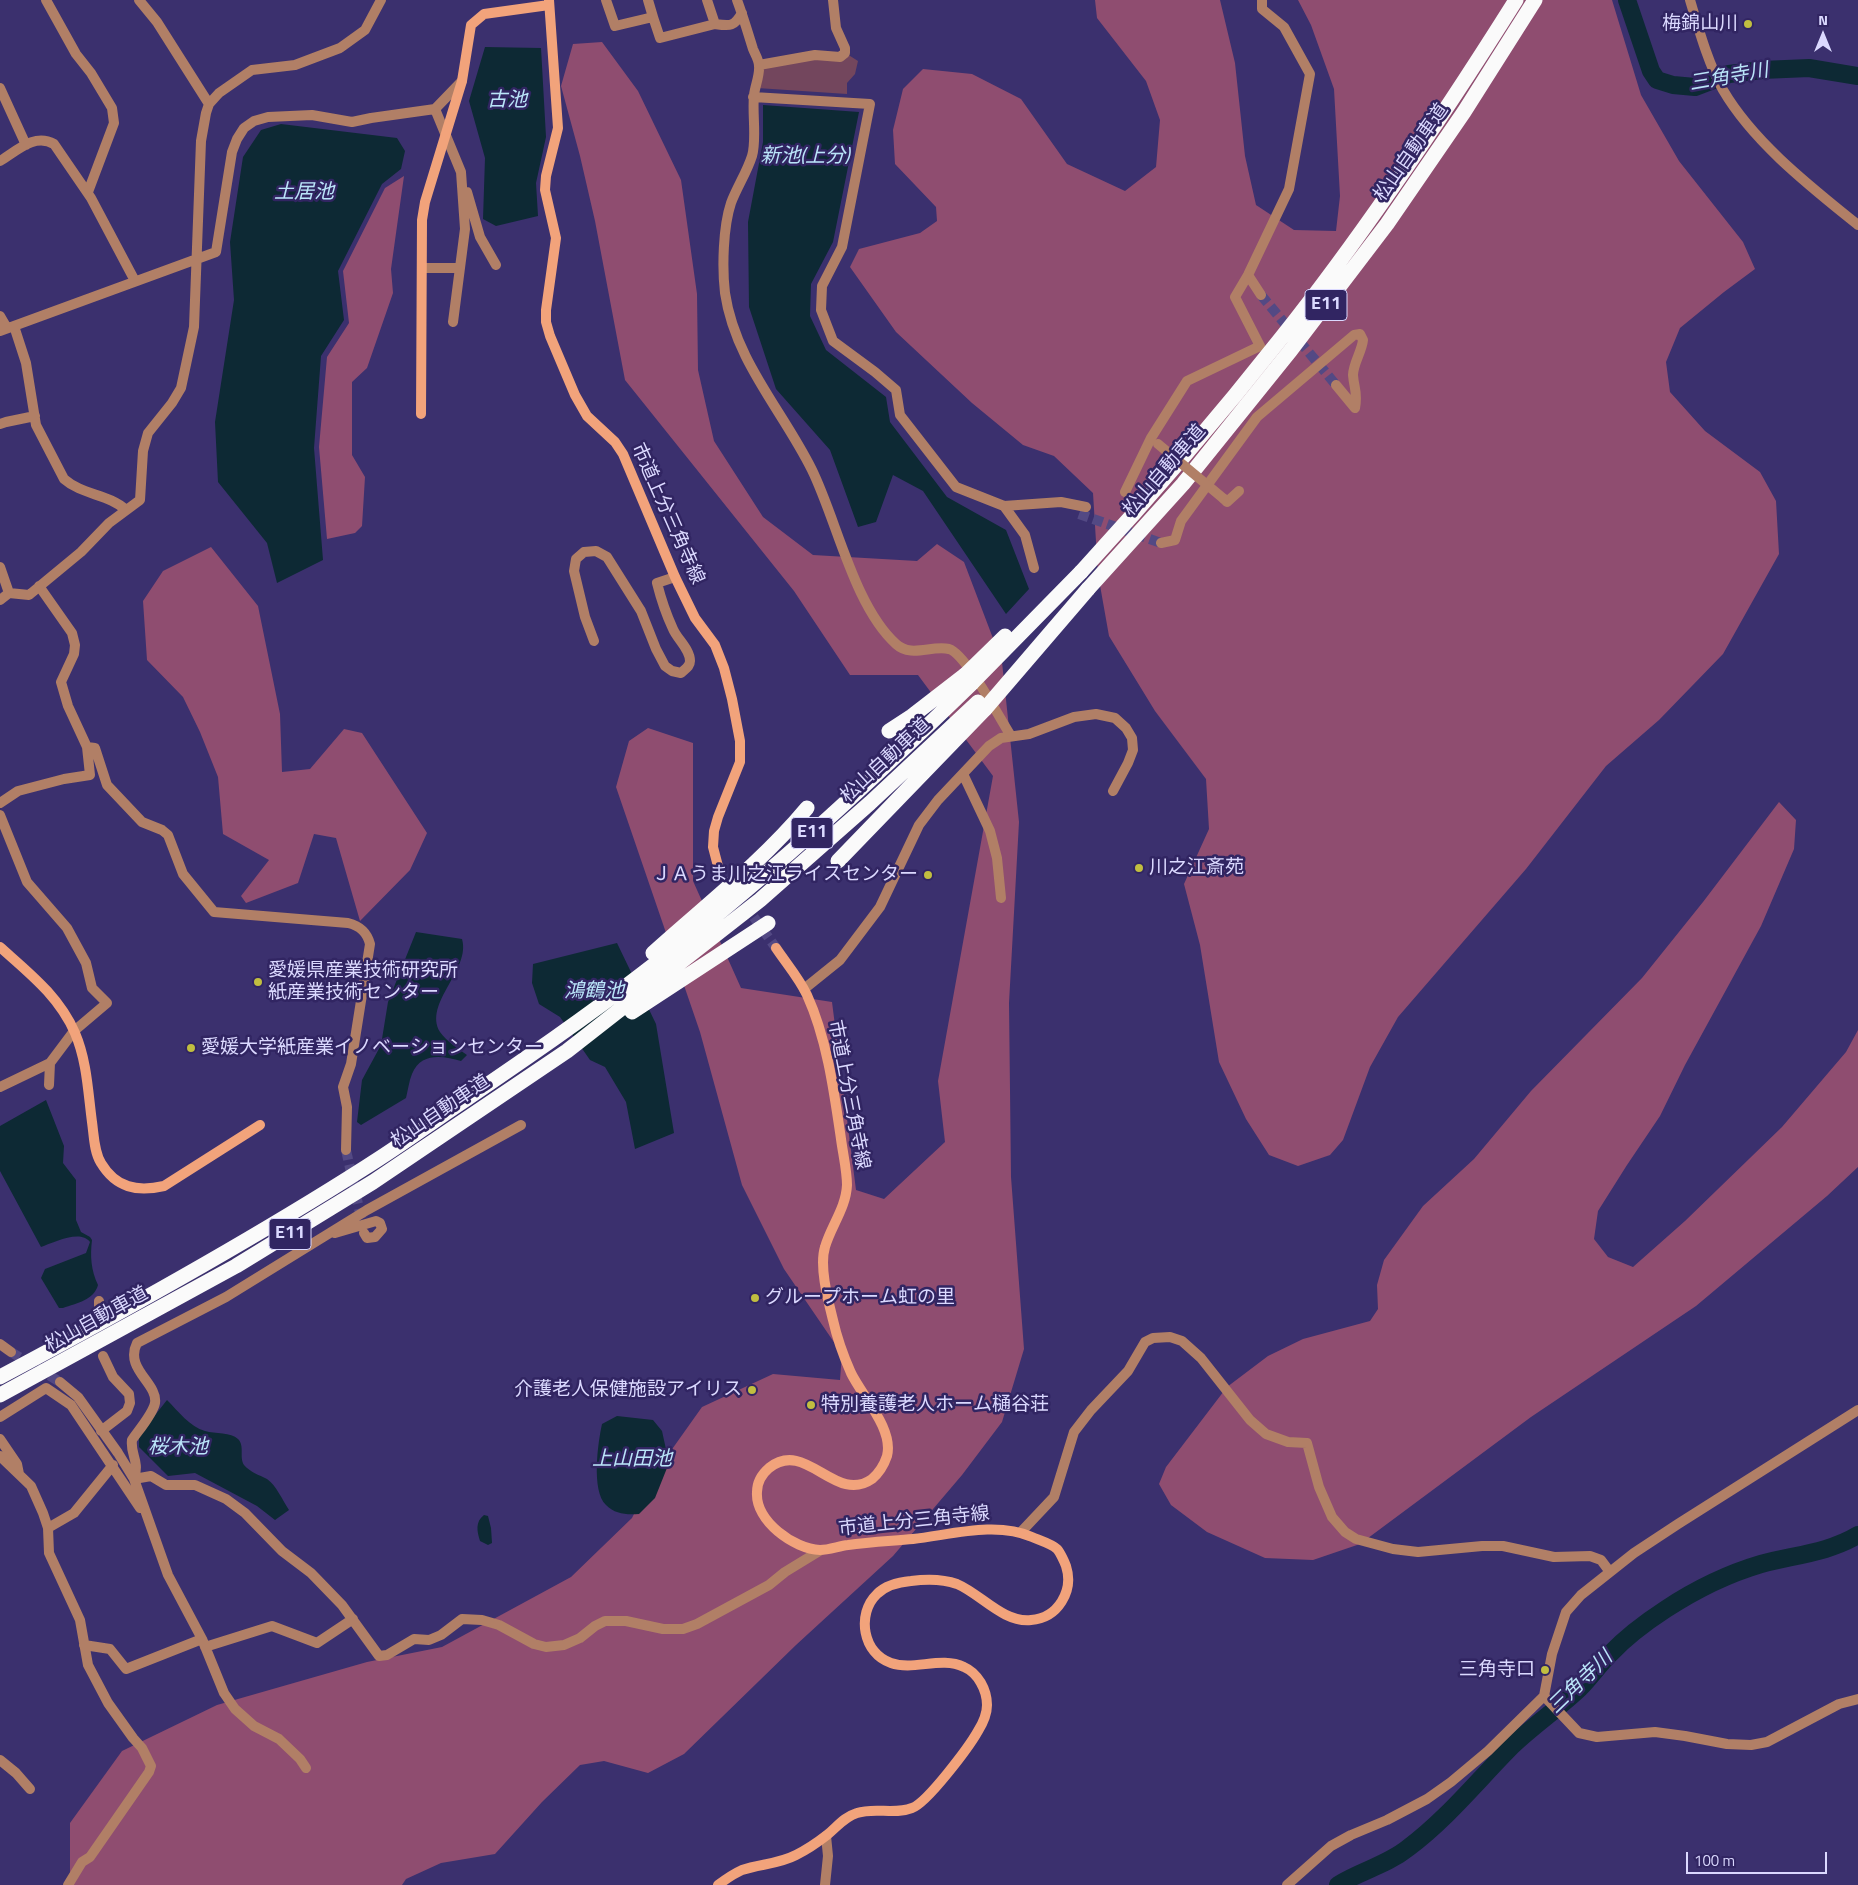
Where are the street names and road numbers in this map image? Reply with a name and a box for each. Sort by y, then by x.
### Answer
street label: 松山自動車道 [1370,100,1454,206]
road number: E11 [1305,290,1347,320]
street label: 松山自動車道 [1119,421,1211,521]
street label: 市道上分三角寺線 [626,440,708,588]
street label: 松山自動車道 [837,714,935,808]
road number: E11 [791,818,833,848]
street label: 市道上分三角寺線 [822,1018,874,1172]
street label: 松山自動車道 [387,1071,495,1153]
road number: E11 [269,1218,311,1250]
street label: 松山自動車道 [42,1282,152,1358]
street label: 市道上分三角寺線 [837,1503,991,1541]

